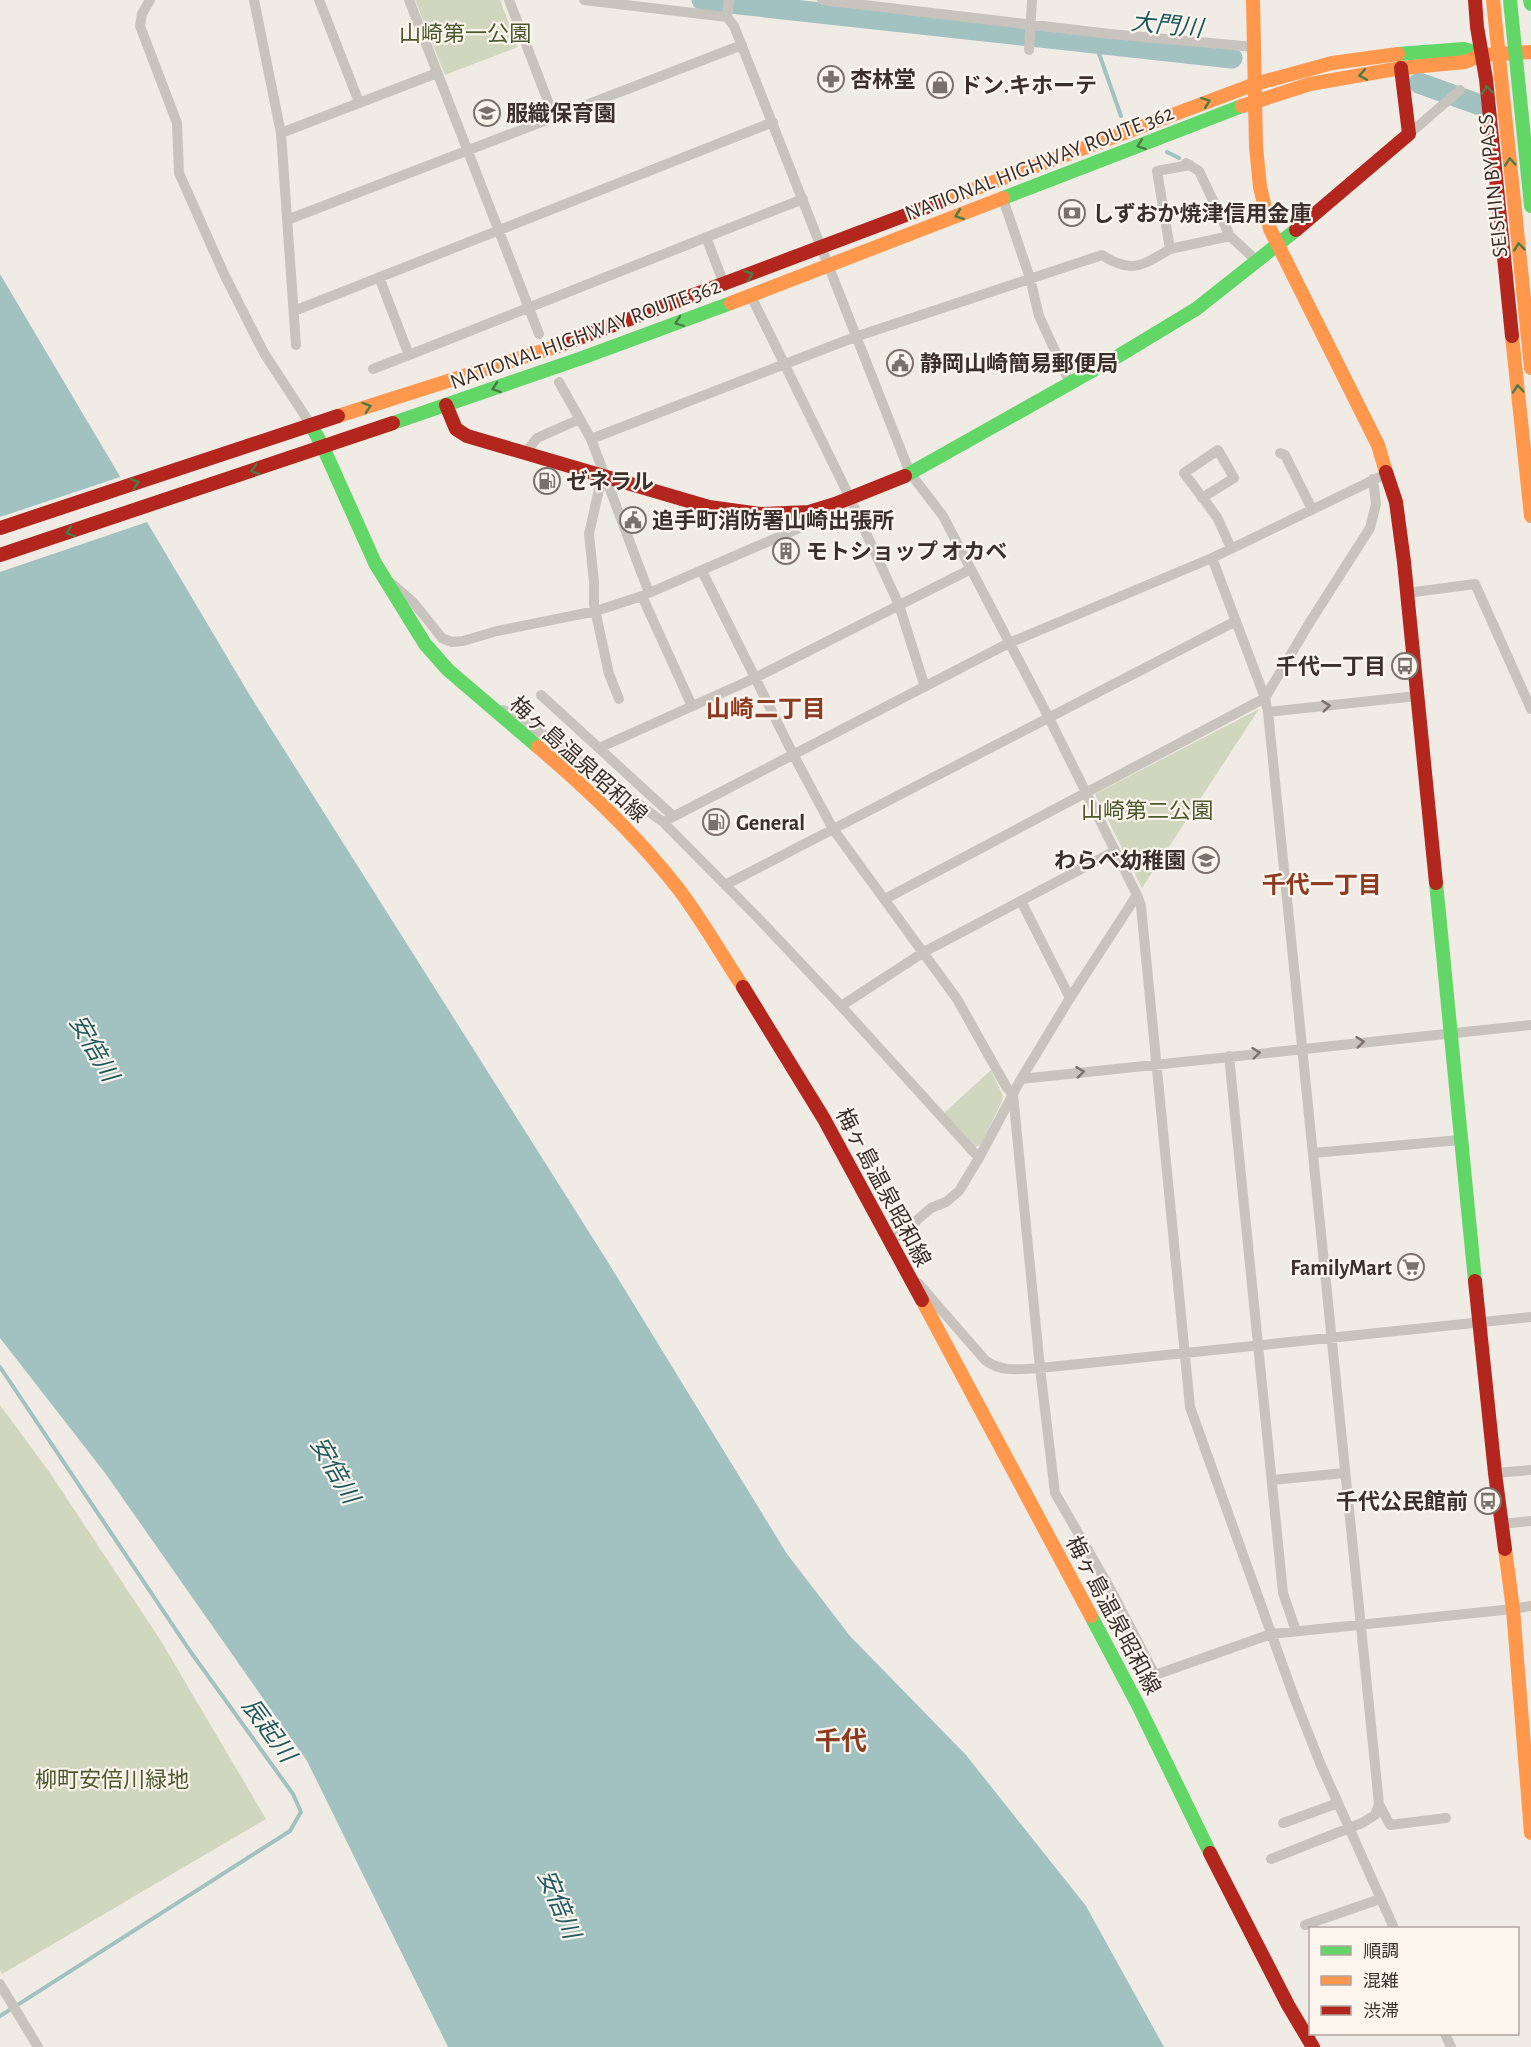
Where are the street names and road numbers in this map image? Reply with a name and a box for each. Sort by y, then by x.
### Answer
street label: NATIONAL HIGHWAY ROUTE 362 [902,101,1177,224]
street label: SEISHIN BYPASS [1475,113,1511,259]
street label: NATIONAL HIGHWAY ROUTE 362 [447,275,723,393]
street label: 梅ヶ島温泉昭和線 [506,692,652,827]
street label: 梅ヶ島温泉昭和線 [832,1104,935,1270]
street label: 梅ヶ島温泉昭和線 [1062,1532,1165,1698]

